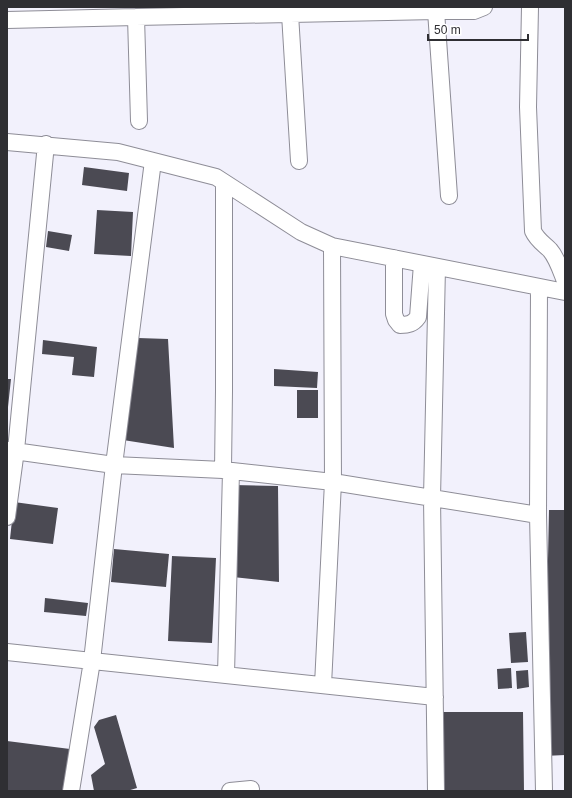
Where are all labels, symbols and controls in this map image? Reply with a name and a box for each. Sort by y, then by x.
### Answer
scale bar [428,16,528,42]
text: 50 m [434,23,461,37]

